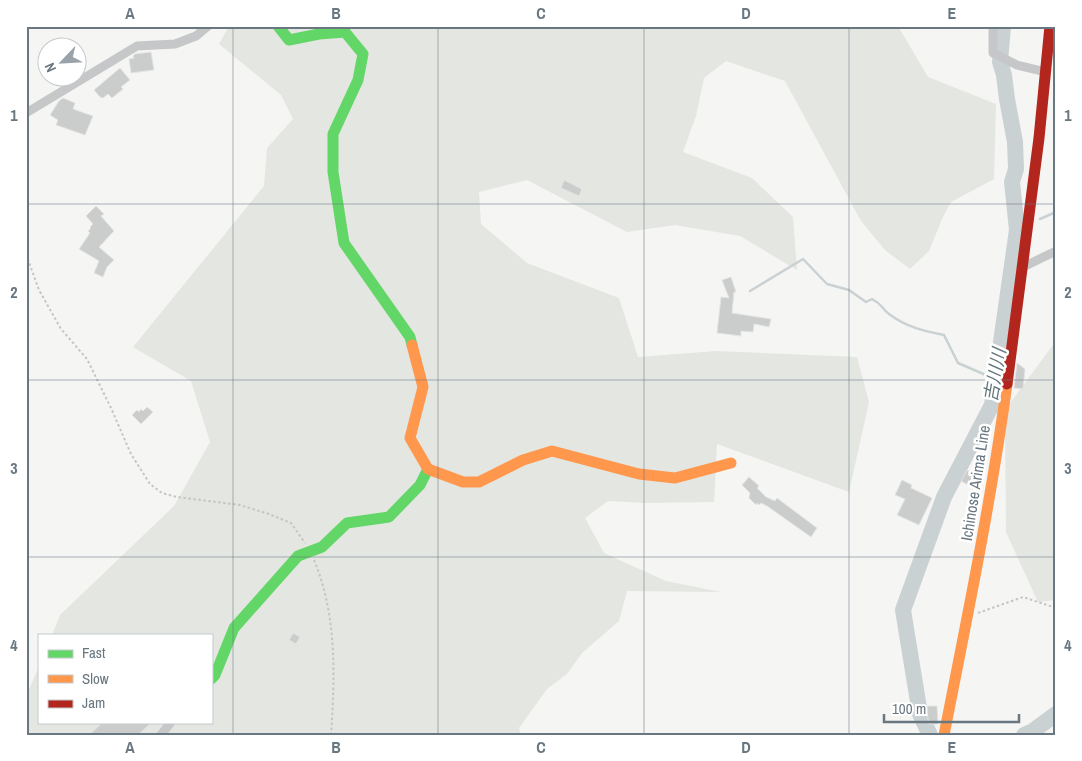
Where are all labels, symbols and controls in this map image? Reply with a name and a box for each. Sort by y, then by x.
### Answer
text: A [125,2,135,24]
text: B [331,2,341,24]
text: C [536,2,546,24]
text: D [741,2,751,24]
text: E [948,2,957,24]
north arrow [38,38,88,88]
text: N [40,60,60,75]
text: 1 [10,104,18,126]
text: 1 [1064,104,1072,126]
text: 2 [10,281,18,303]
text: 2 [1064,281,1072,303]
water label: 吉川川 [978,344,1012,404]
street label: Ichinose Arima Line [955,424,995,542]
text: 3 [10,457,18,479]
text: 3 [1064,457,1072,479]
text: 4 [10,634,18,656]
legend [38,634,212,724]
text: 4 [1064,634,1072,656]
text: Fast [82,642,106,663]
text: Slow [82,668,109,689]
scale bar [884,691,1020,723]
text: Jam [82,692,105,713]
text: 100 m [892,698,926,719]
text: A [125,736,135,758]
text: B [331,736,341,758]
text: C [536,736,546,758]
text: D [741,736,751,758]
text: E [948,736,957,758]

